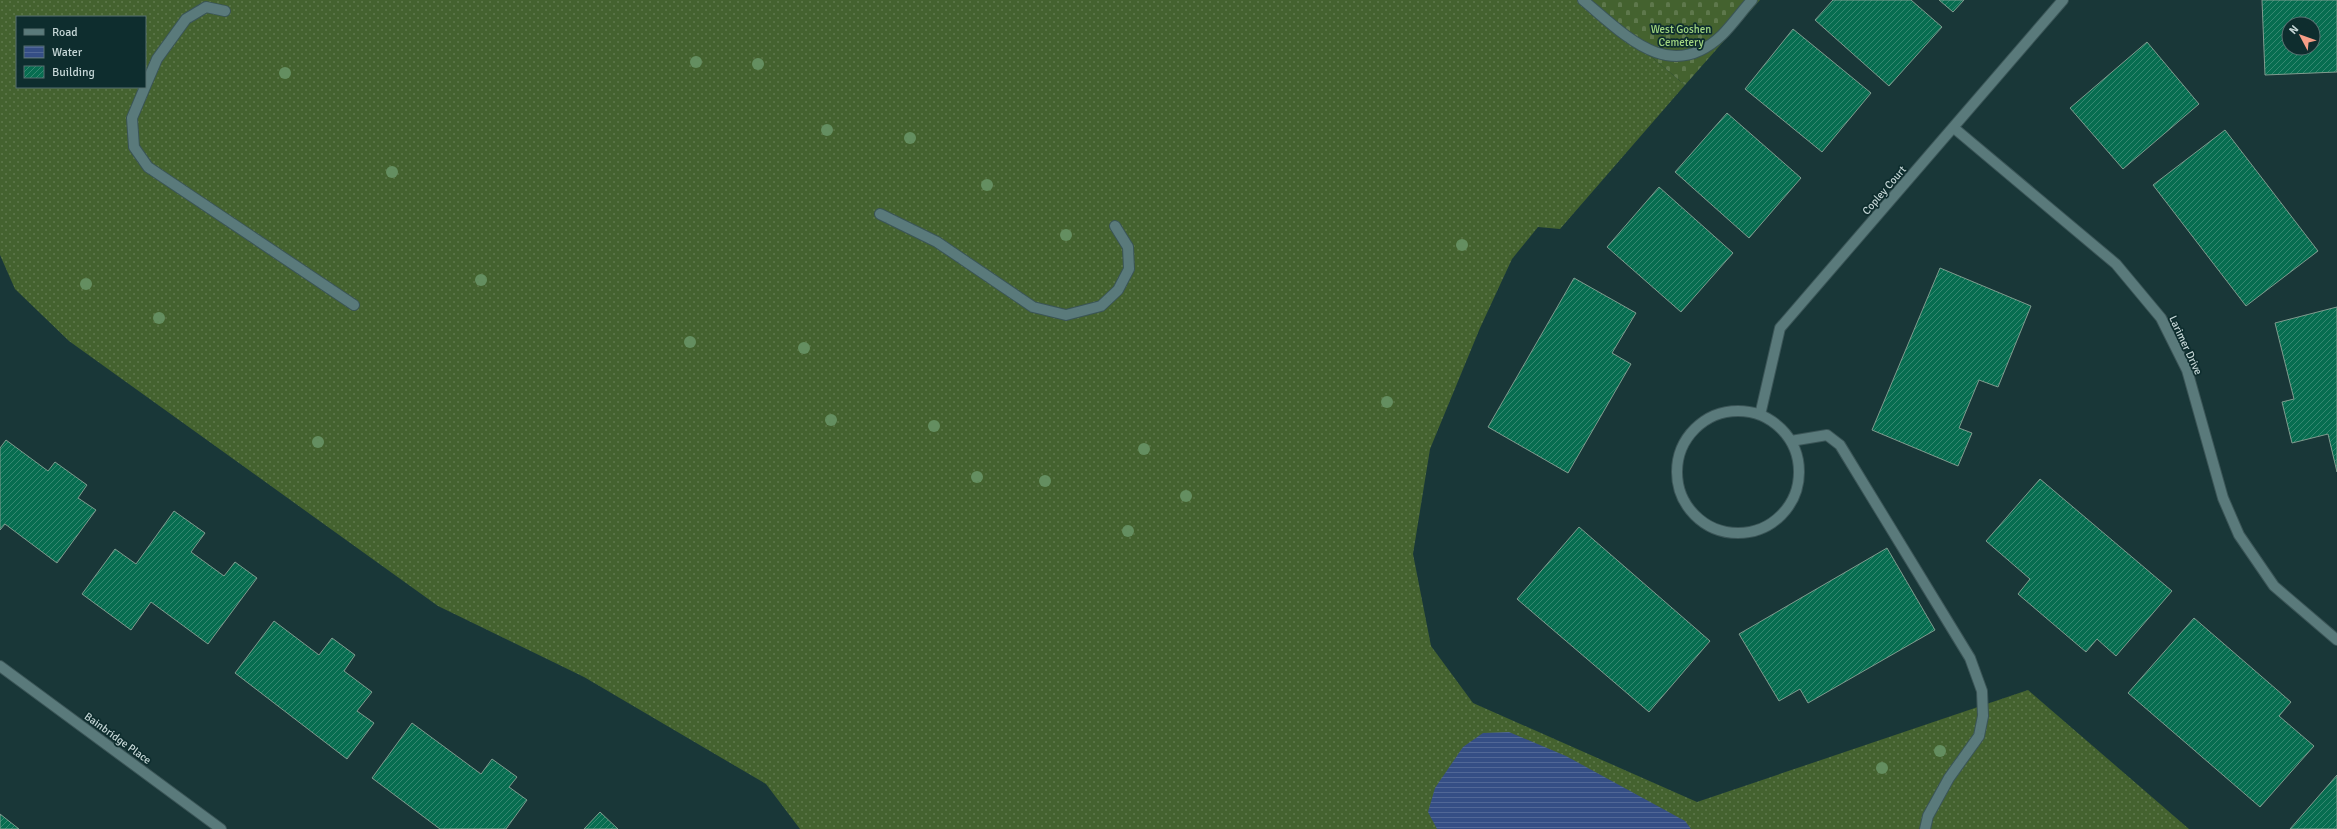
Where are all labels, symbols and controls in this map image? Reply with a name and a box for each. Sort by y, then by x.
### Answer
legend [16,16,146,88]
north arrow [2281,16,2321,56]
park label: West Goshen Cemetery [1651,23,1711,49]
text: N [2286,23,2301,37]
text: Road [52,25,78,40]
text: Water [52,45,83,60]
text: Building [52,65,95,80]
street label: Copley Court [1860,163,1909,217]
street label: Larimer Drive [2166,314,2205,377]
street label: Bainbridge Place [82,710,154,767]

